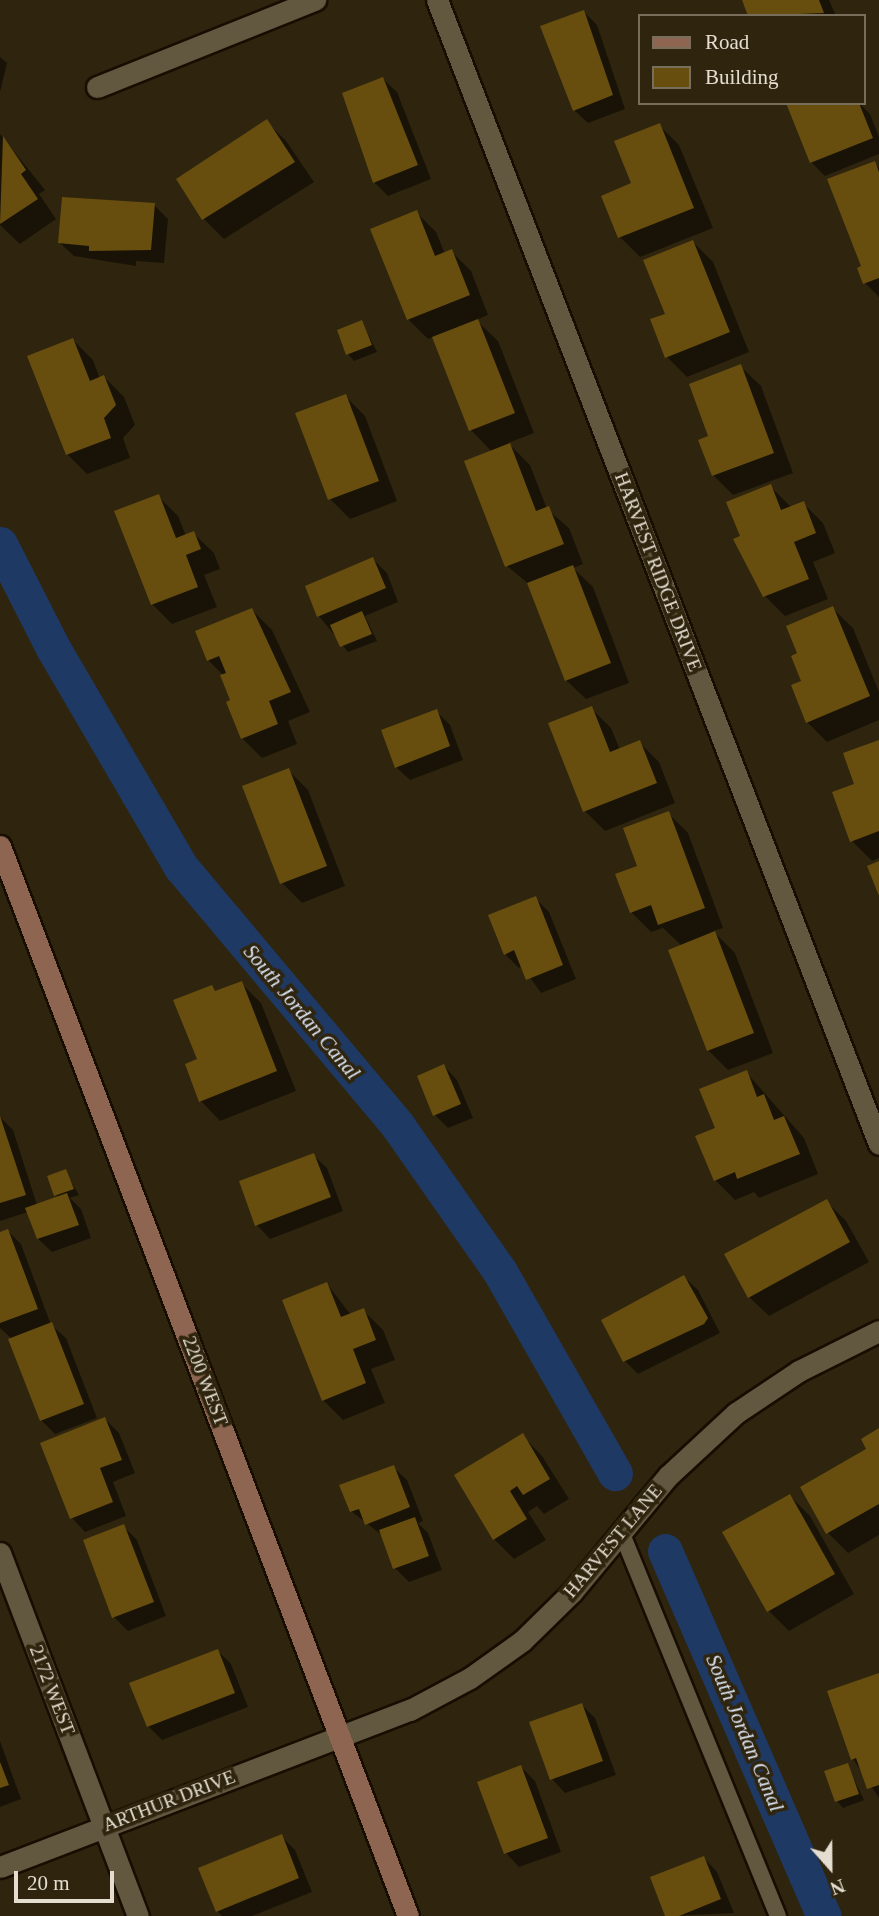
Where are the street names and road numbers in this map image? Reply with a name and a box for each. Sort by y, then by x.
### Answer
street label: HARVEST RIDGE DRIVE [609,469,707,675]
street label: 2200 WEST [177,1333,233,1429]
street label: HARVEST LANE [559,1479,667,1603]
street label: 2172 WEST [24,1642,80,1738]
street label: ARTHUR DRIVE [100,1765,238,1837]

